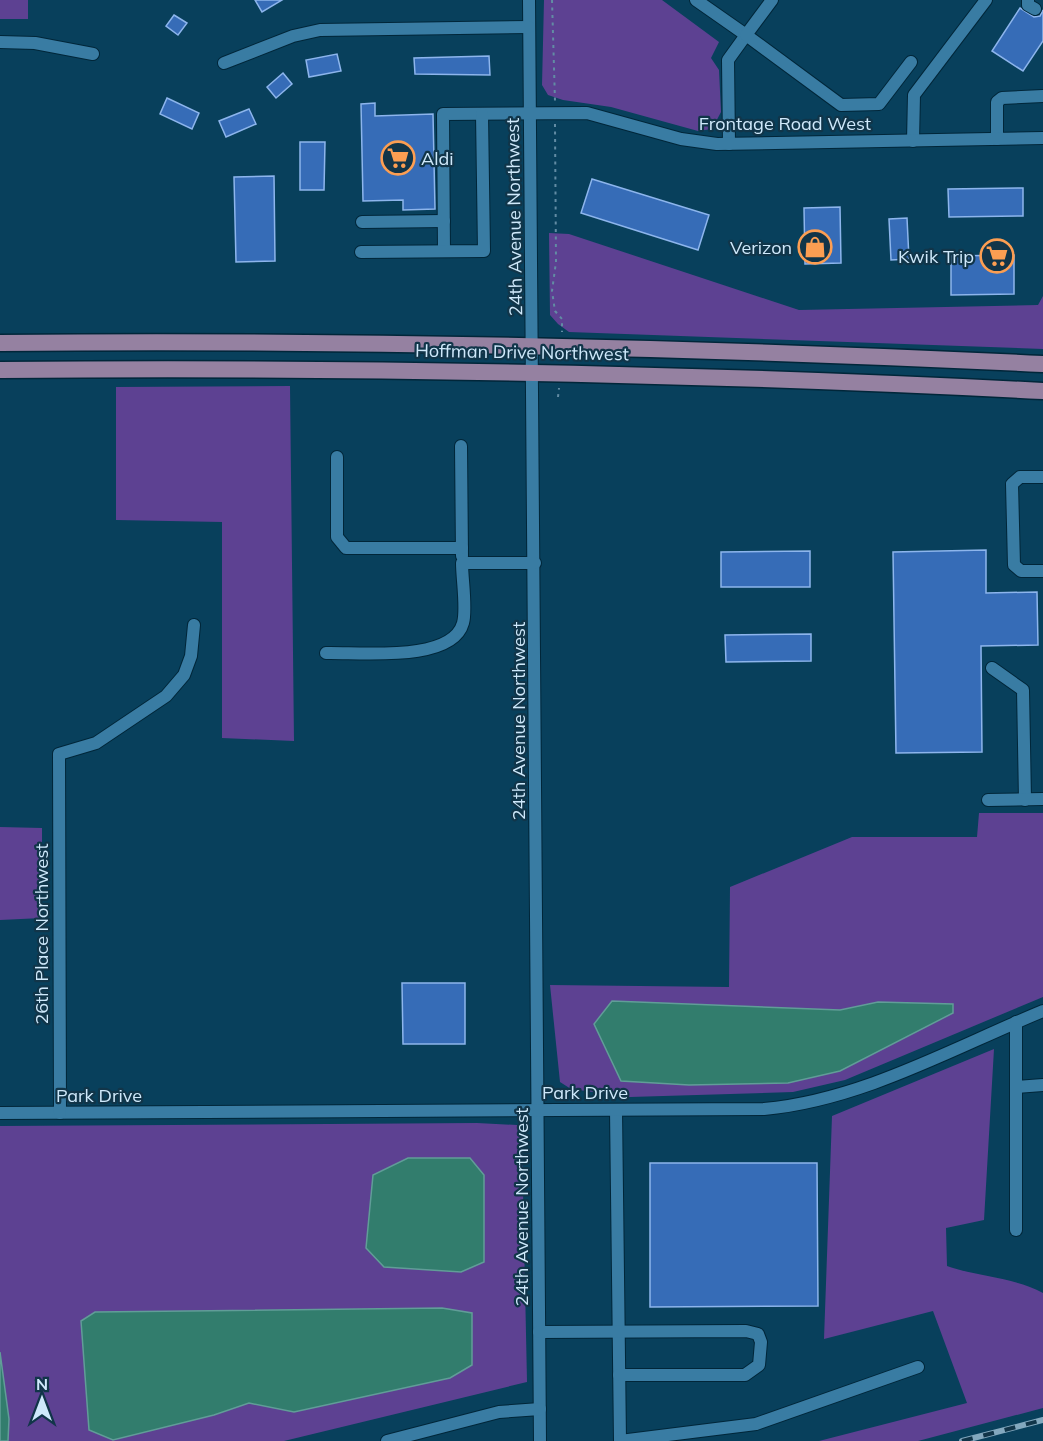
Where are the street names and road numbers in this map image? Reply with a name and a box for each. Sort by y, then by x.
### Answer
street label: Frontage Road West [699,112,871,135]
street label: 24th Avenue Northwest [501,118,527,316]
street label: Hoffman Drive Northwest [415,339,629,365]
street label: 24th Avenue Northwest [507,622,530,820]
street label: 26th Place Northwest [30,843,53,1025]
street label: Park Drive [542,1081,628,1104]
street label: Park Drive [56,1084,142,1107]
street label: 24th Avenue Northwest [510,1108,533,1306]

